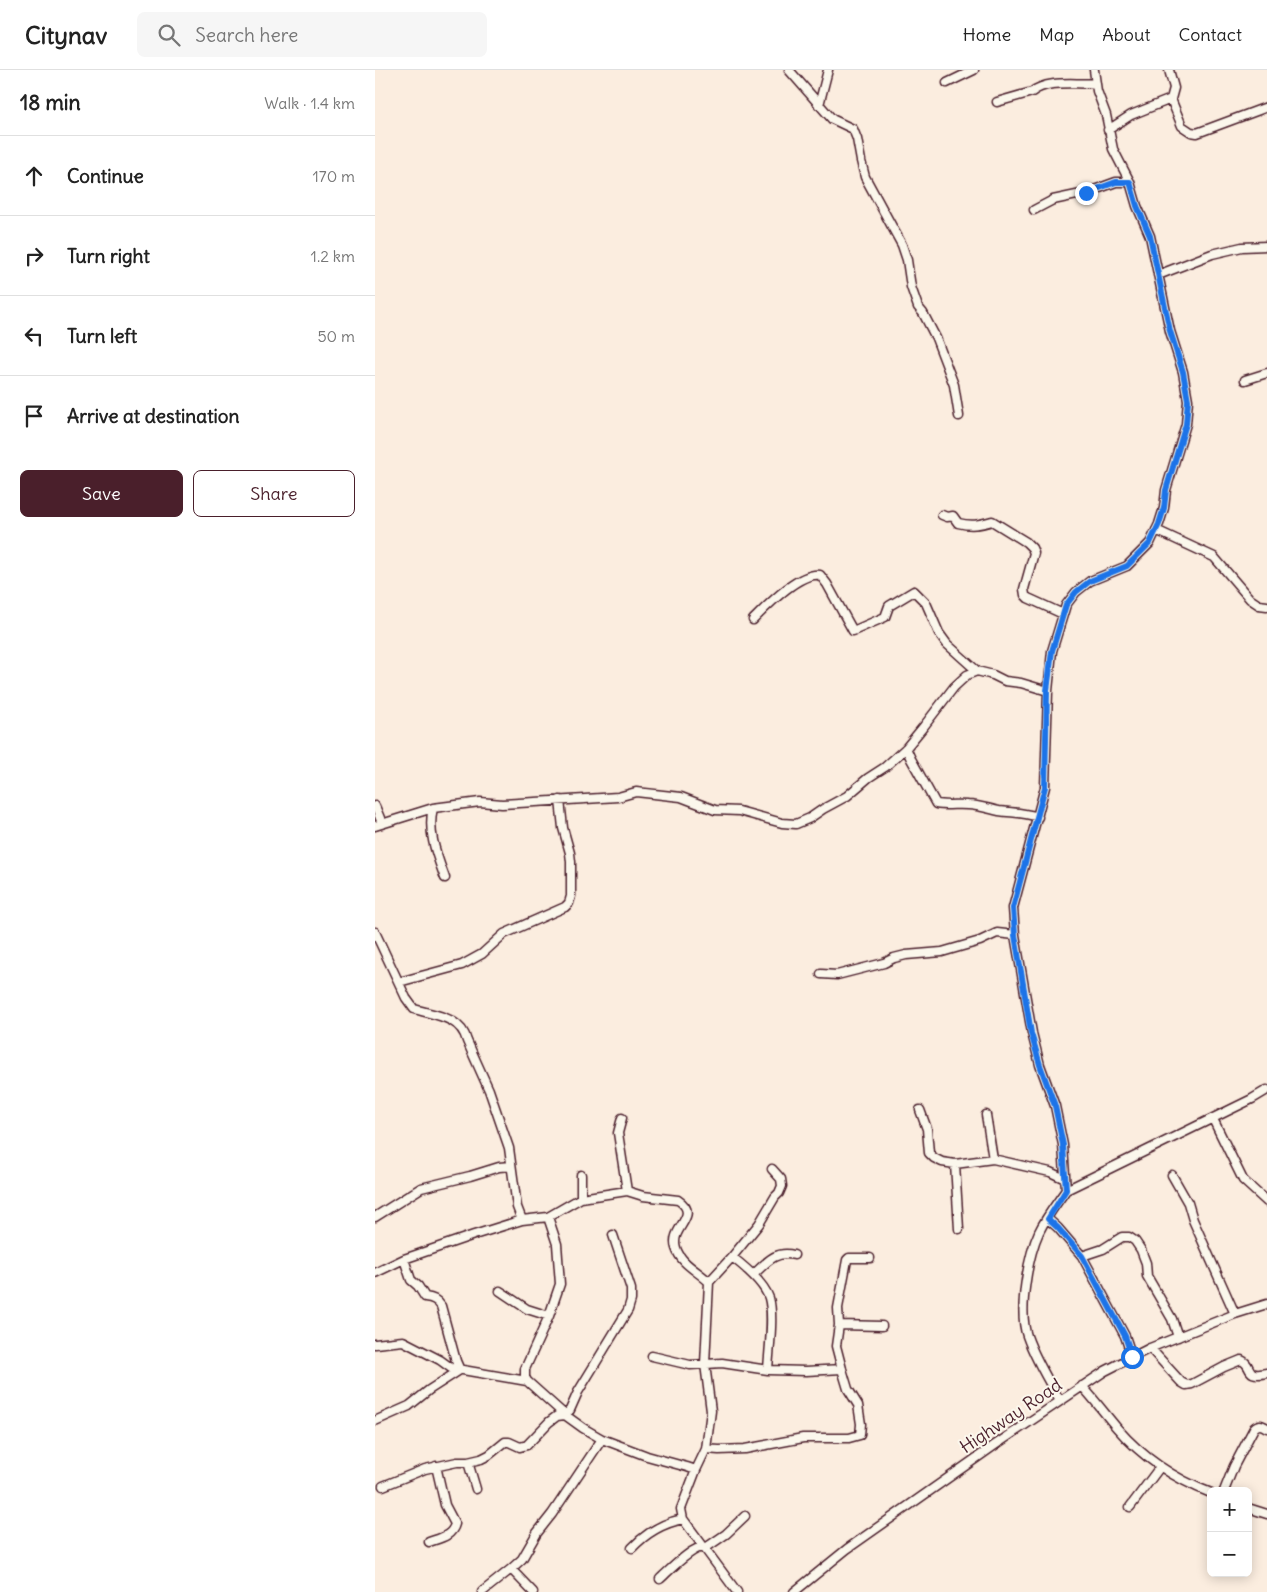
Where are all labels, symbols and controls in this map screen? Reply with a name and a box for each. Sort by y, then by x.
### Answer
search box [137,12,487,57]
text: Citynav [25,20,107,50]
icon: search [155,21,183,49]
text: Search here [195,23,298,47]
text: Home [963,23,1011,46]
text: Map [1039,23,1074,46]
text: About [1102,23,1150,46]
text: Contact [1178,23,1242,46]
text: 18 min [20,89,81,116]
text: Walk · 1.4 km [264,93,355,113]
icon: ahead [20,162,48,190]
text: Continue [67,164,144,188]
text: 170 m [312,166,355,186]
route end [1075,182,1098,205]
icon: right [20,242,48,270]
text: Turn right [67,244,150,268]
text: 1.2 km [311,246,355,266]
icon: left [20,322,48,350]
text: Turn left [67,324,137,348]
text: 50 m [317,326,355,346]
icon: arrive [20,402,48,430]
text: Arrive at destination [67,404,240,428]
button: Save [20,470,183,517]
button: Share [193,470,355,517]
route start [1121,1346,1144,1369]
street label: Highway Road [955,1373,1067,1458]
map controls [1207,1487,1252,1577]
button: + [1207,1487,1252,1532]
button: − [1207,1532,1252,1577]

